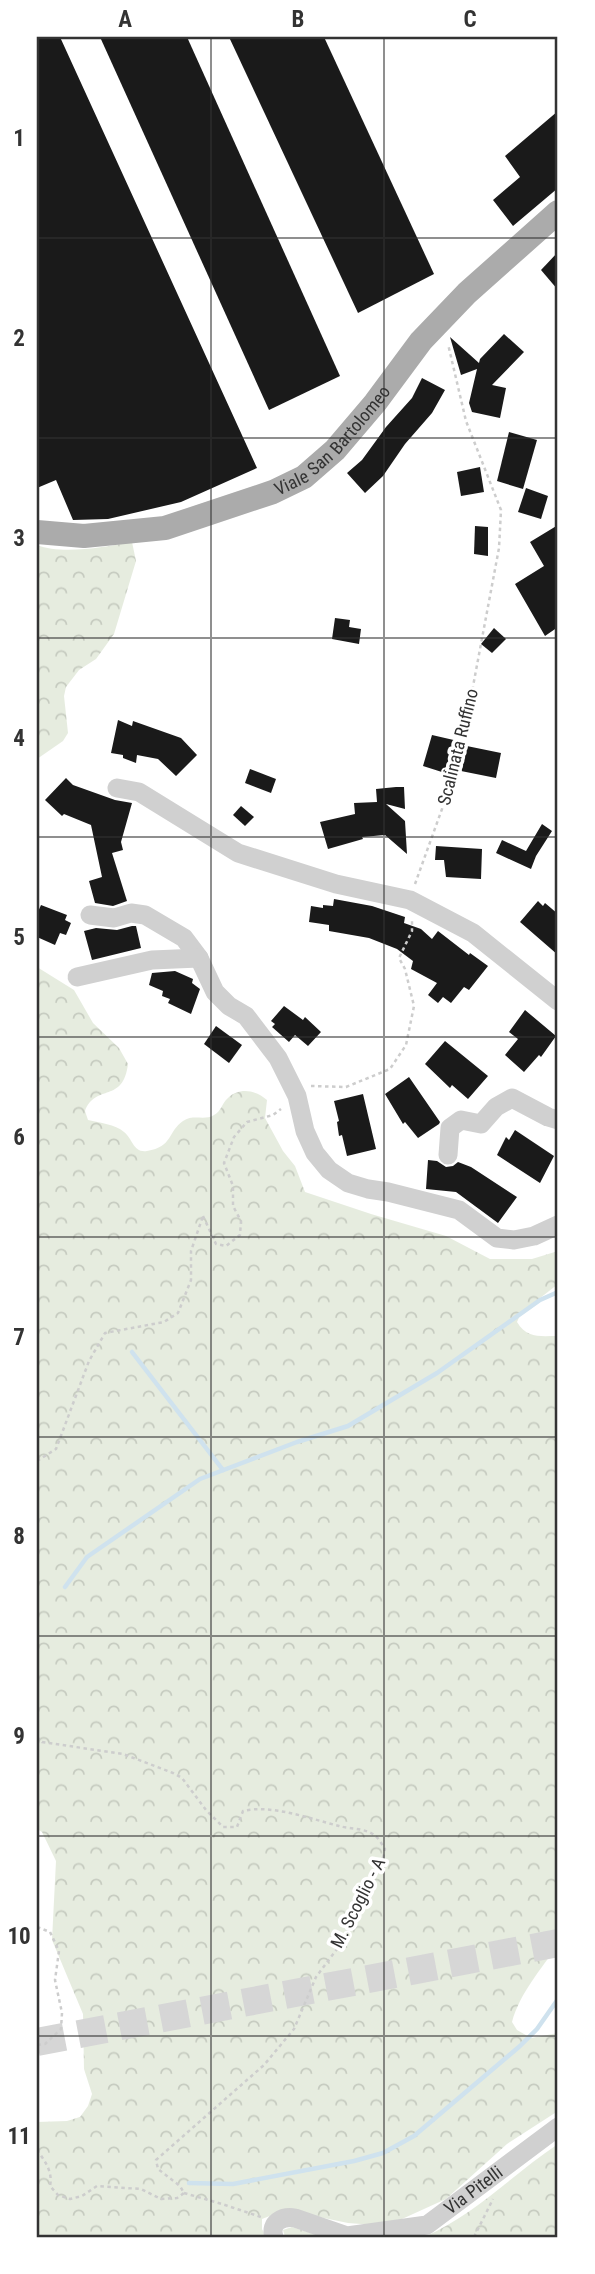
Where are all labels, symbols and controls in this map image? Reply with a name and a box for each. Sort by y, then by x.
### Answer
text: A [118,6,132,33]
text: B [292,6,304,33]
text: C [463,6,477,33]
text: 1 [13,125,25,152]
text: 2 [13,325,25,352]
street label: Viale San Bartolomeo [271,381,394,500]
text: 3 [13,525,25,552]
street label: Scalinata Ruffino [433,686,482,807]
text: 4 [13,725,25,752]
text: 5 [13,924,25,951]
text: 6 [13,1124,25,1151]
text: 7 [13,1324,25,1351]
text: 8 [13,1523,25,1550]
text: 9 [13,1723,25,1750]
street label: M. Scoglio - A [326,1854,390,1951]
text: 10 [7,1923,31,1950]
text: 11 [7,2123,31,2150]
street label: Via Pitelli [440,2161,506,2218]

